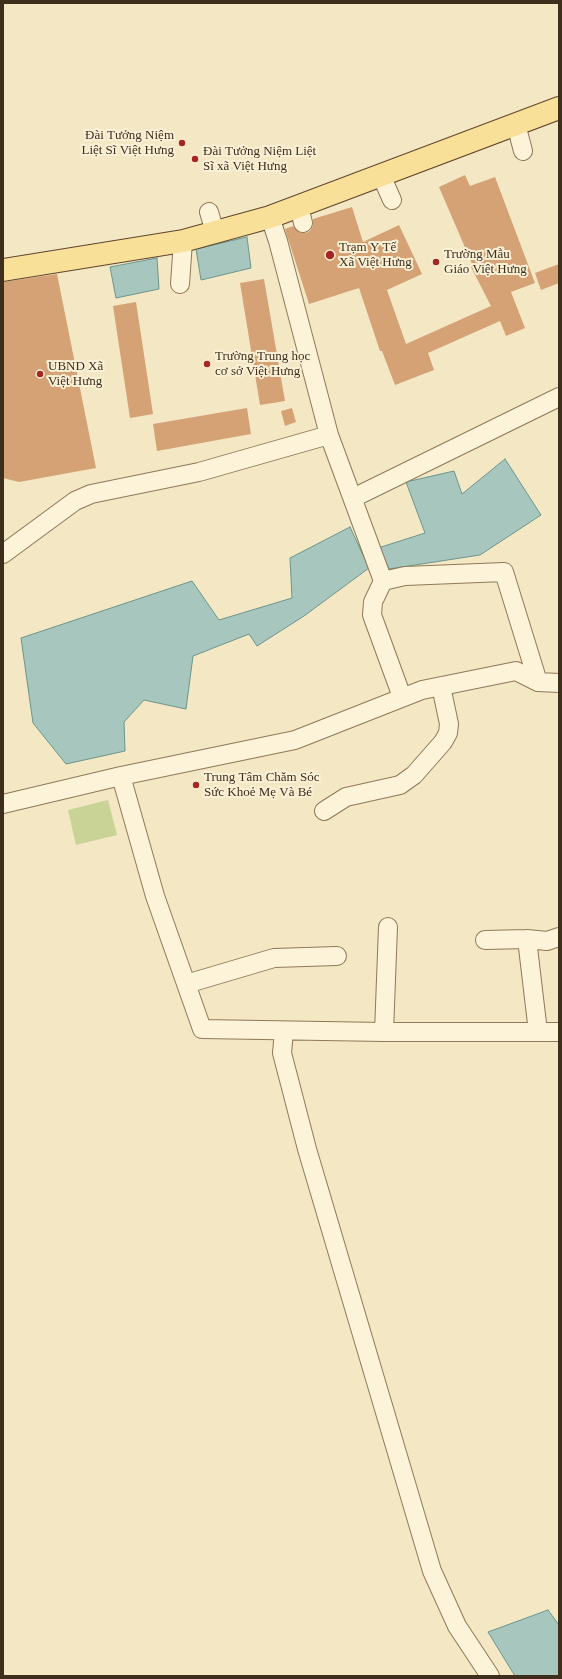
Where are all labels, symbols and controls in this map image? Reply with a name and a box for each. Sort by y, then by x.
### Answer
place label: Đài Tưởng Niệm Liệt Sĩ Việt Hưng [81,128,174,159]
marker: Đài Tưởng Niệm Liệt Sĩ Việt Hưng [177,138,187,148]
place label: Đài Tưởng Niệm Liệt Sĩ xã Việt Hưng [203,144,316,175]
marker: Đài Tưởng Niệm Liệt Sĩ xã Việt Hưng [190,154,200,164]
place label: Trạm Y Tế Xã Việt Hưng [339,240,412,271]
place label: Trường Mẫu Giáo Việt Hưng [444,247,527,278]
marker: Trạm Y Tế Xã Việt Hưng [324,249,336,261]
marker: Trường Mẫu Giáo Việt Hưng [431,257,441,267]
place label: Trường Trung học cơ sở Việt Hưng [215,349,310,380]
place label: UBND Xã Việt Hưng [48,359,103,390]
marker: Trường Trung học cơ sở Việt Hưng [202,359,212,369]
marker: UBND Xã Việt Hưng [35,369,45,379]
place label: Trung Tâm Chăm Sóc Sức Khoẻ Mẹ Và Bé [204,770,319,801]
marker: Trung Tâm Chăm Sóc Sức Khoẻ Mẹ Và Bé [191,780,201,790]

